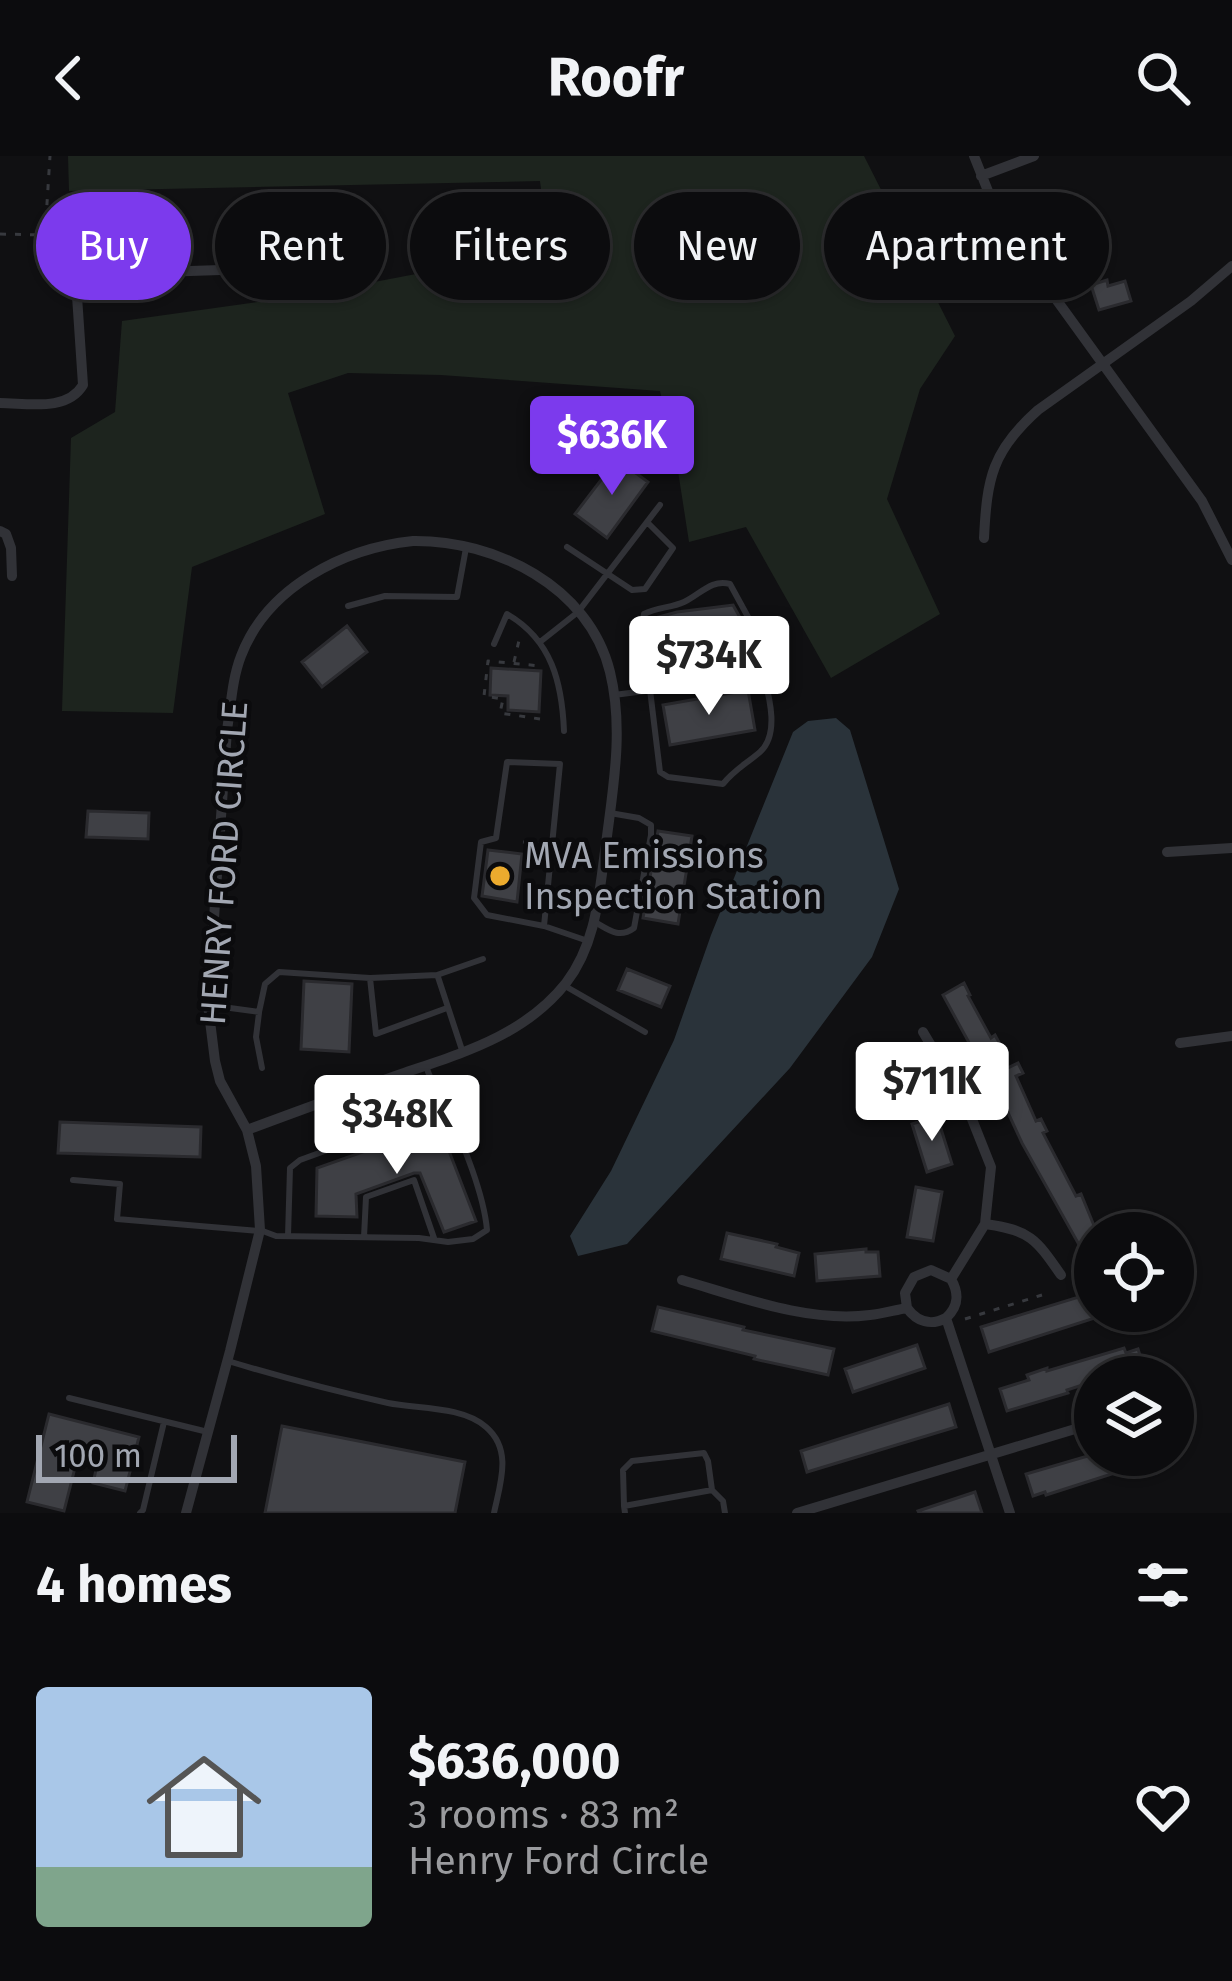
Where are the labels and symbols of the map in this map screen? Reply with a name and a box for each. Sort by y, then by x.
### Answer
pin: $636K [528,396,696,498]
pin: $734K [625,616,793,718]
street label: HENRY FORD CIRCLE [191,700,257,1026]
place label: MVA Emissions Inspection Station [524,834,823,919]
marker: MVA Emissions Inspection Station [487,863,513,889]
pin: $711K [848,1042,1016,1144]
pin: $348K [313,1075,481,1177]
scale bar [36,1429,237,1482]

